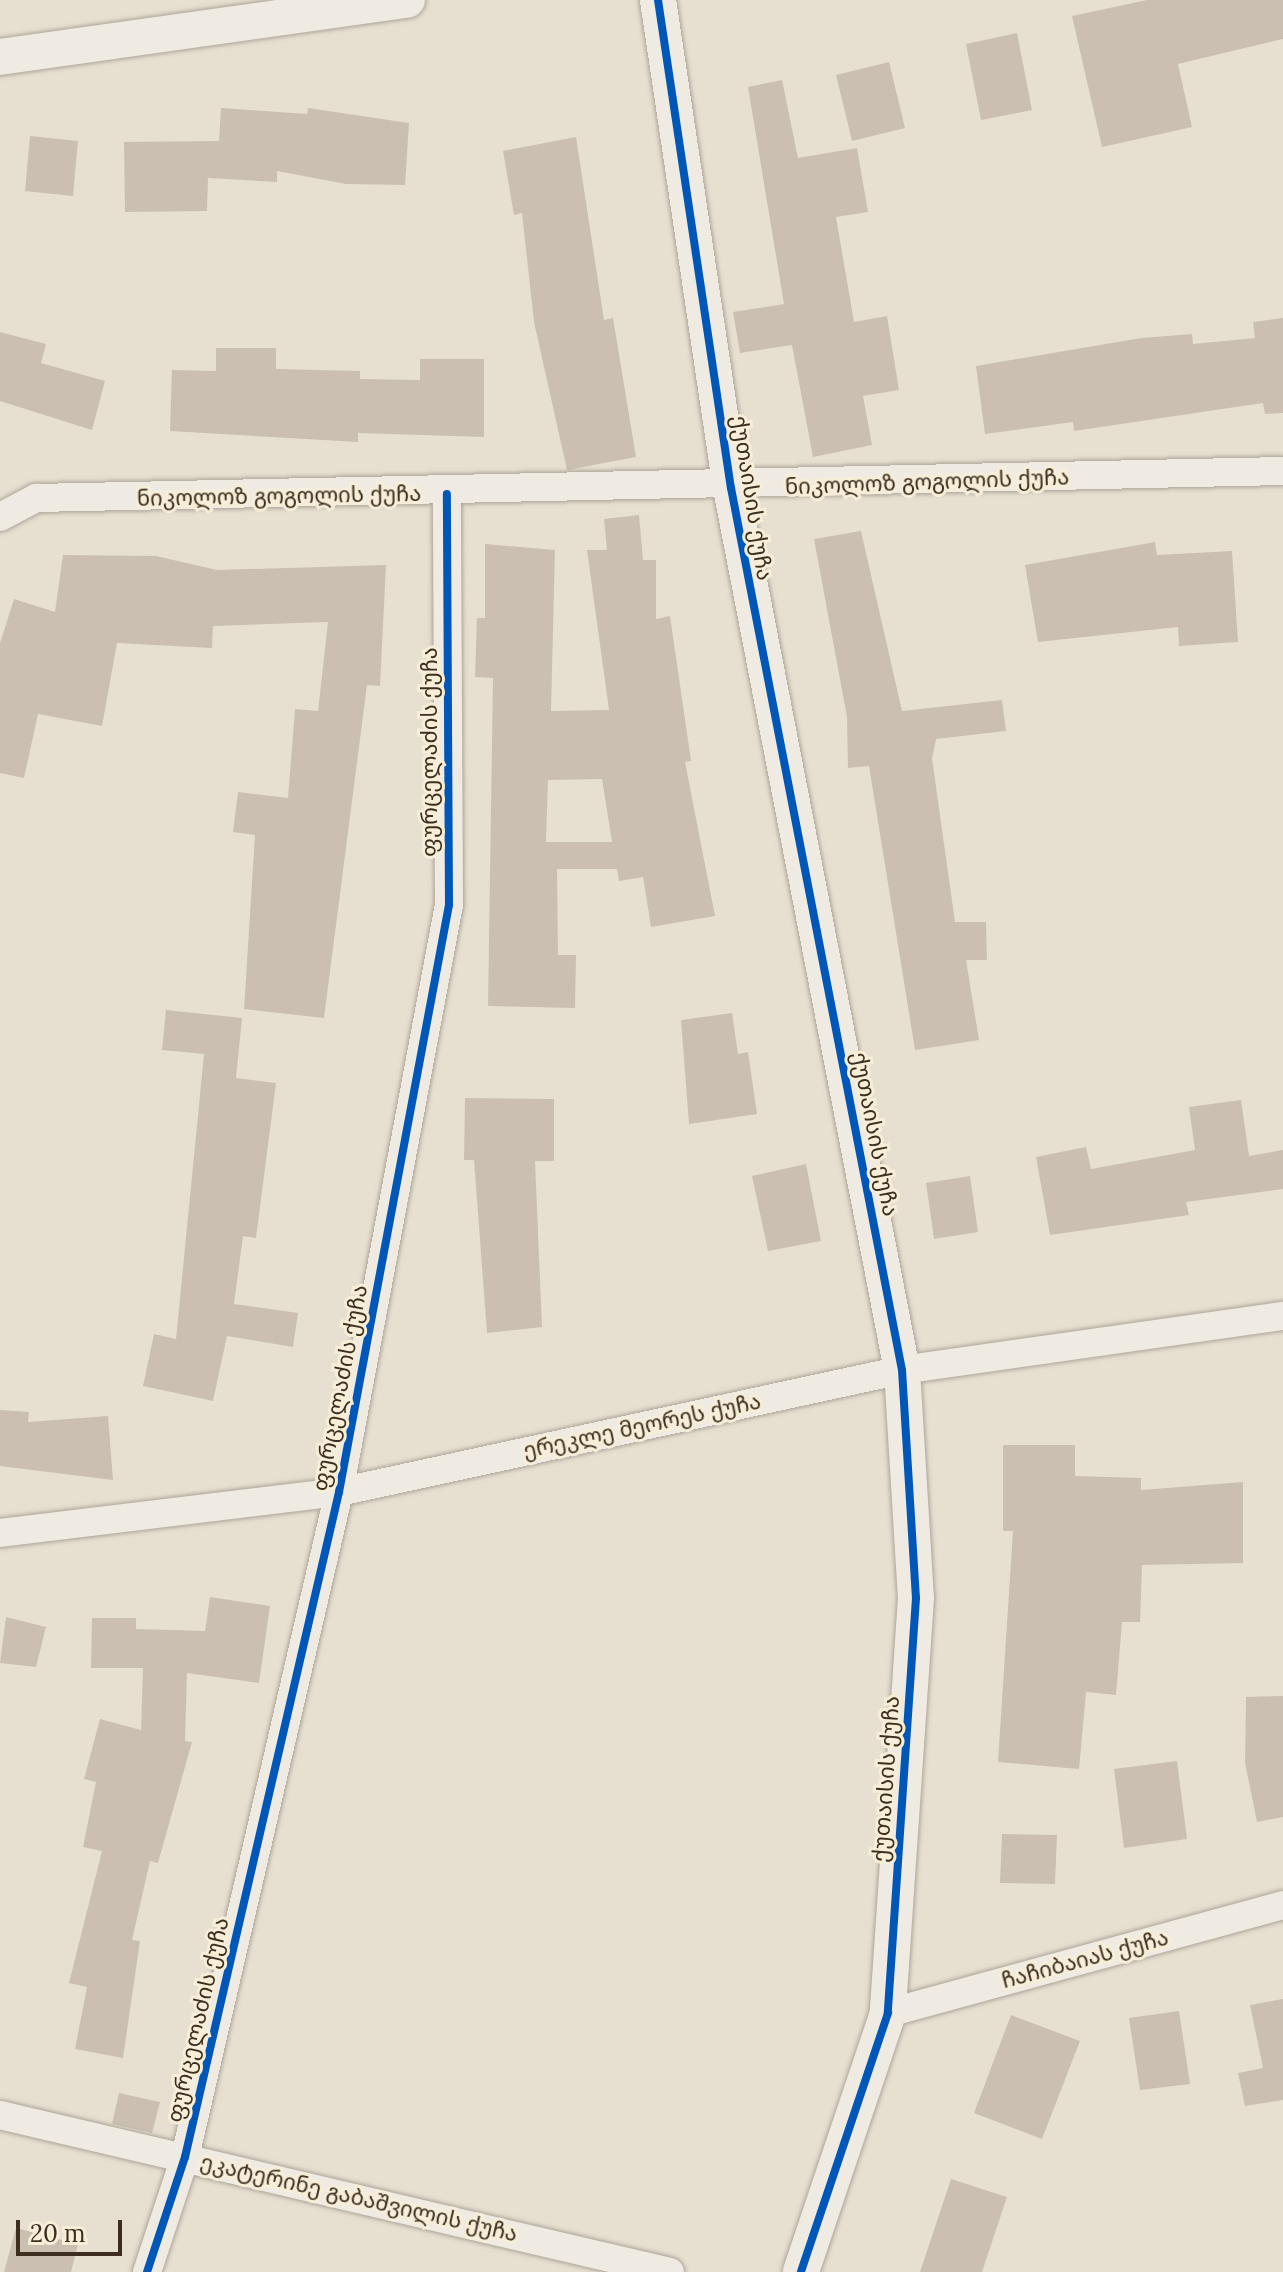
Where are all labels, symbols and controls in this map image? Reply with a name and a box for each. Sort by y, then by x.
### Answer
street label: ქუთაისის ქუჩა [726,414,778,582]
street label: ნიკოლოზ გოგოლის ქუჩა [784,464,1070,500]
street label: ნიკოლოზ გოგოლის ქუჩა [137,480,421,512]
street label: ფურცელაძის ქუჩა [417,647,443,857]
street label: ქუთაისის ქუჩა [846,1050,904,1218]
street label: ფურცელაძის ქუჩა [307,1283,373,1493]
street label: ერეკლე მეორეს ქუჩა [521,1388,763,1464]
street label: ქუთაისის ქუჩა [867,1695,905,1863]
street label: ფურცელაძის ქუჩა [162,1915,234,2125]
street label: ჩაჩიბაიას ქუჩა [999,1924,1171,1994]
street label: ეკატერინე გაბაშვილის ქუჩა [198,2149,520,2247]
scale bar [20,2204,126,2254]
text: 20 m [30,2218,86,2249]

